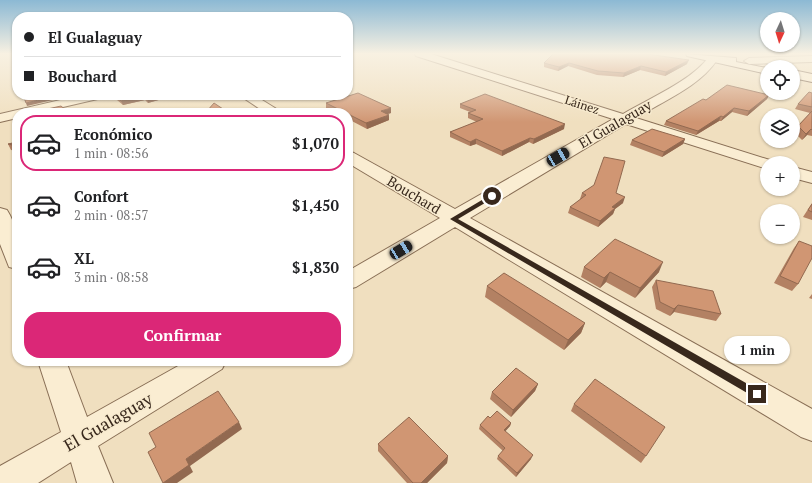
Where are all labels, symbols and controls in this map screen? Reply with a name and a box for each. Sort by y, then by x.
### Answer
north arrow [760,12,800,52]
map controls [760,12,800,244]
text: El Gualaguay [48,27,142,47]
button: locate [760,60,800,100]
text: Bouchard [48,66,117,86]
street label: Láinez [563,92,601,117]
street label: El Gualaguay [575,95,656,152]
button: layers [760,108,800,148]
text: Económico [74,124,152,144]
icon: car [26,125,62,161]
text: $1,070 [292,133,339,153]
text: 1 min · 08:56 [74,144,148,162]
car [545,146,571,168]
button: + [760,156,800,196]
street label: Bouchard [384,171,445,218]
text: Confort [74,186,129,206]
icon: car [26,187,62,223]
route start [483,187,501,205]
text: $1,450 [292,195,339,215]
button: − [760,204,800,244]
text: 2 min · 08:57 [74,206,148,224]
car [388,239,414,261]
text: XL [74,248,94,268]
icon: car [26,249,62,285]
text: $1,830 [292,257,339,277]
text: 3 min · 08:58 [74,268,148,286]
button: Confirmar [24,312,341,358]
callout: 1 min [724,336,790,364]
text: 1 min [739,341,775,359]
route end [748,385,766,403]
street label: El Gualaguay [59,387,157,456]

